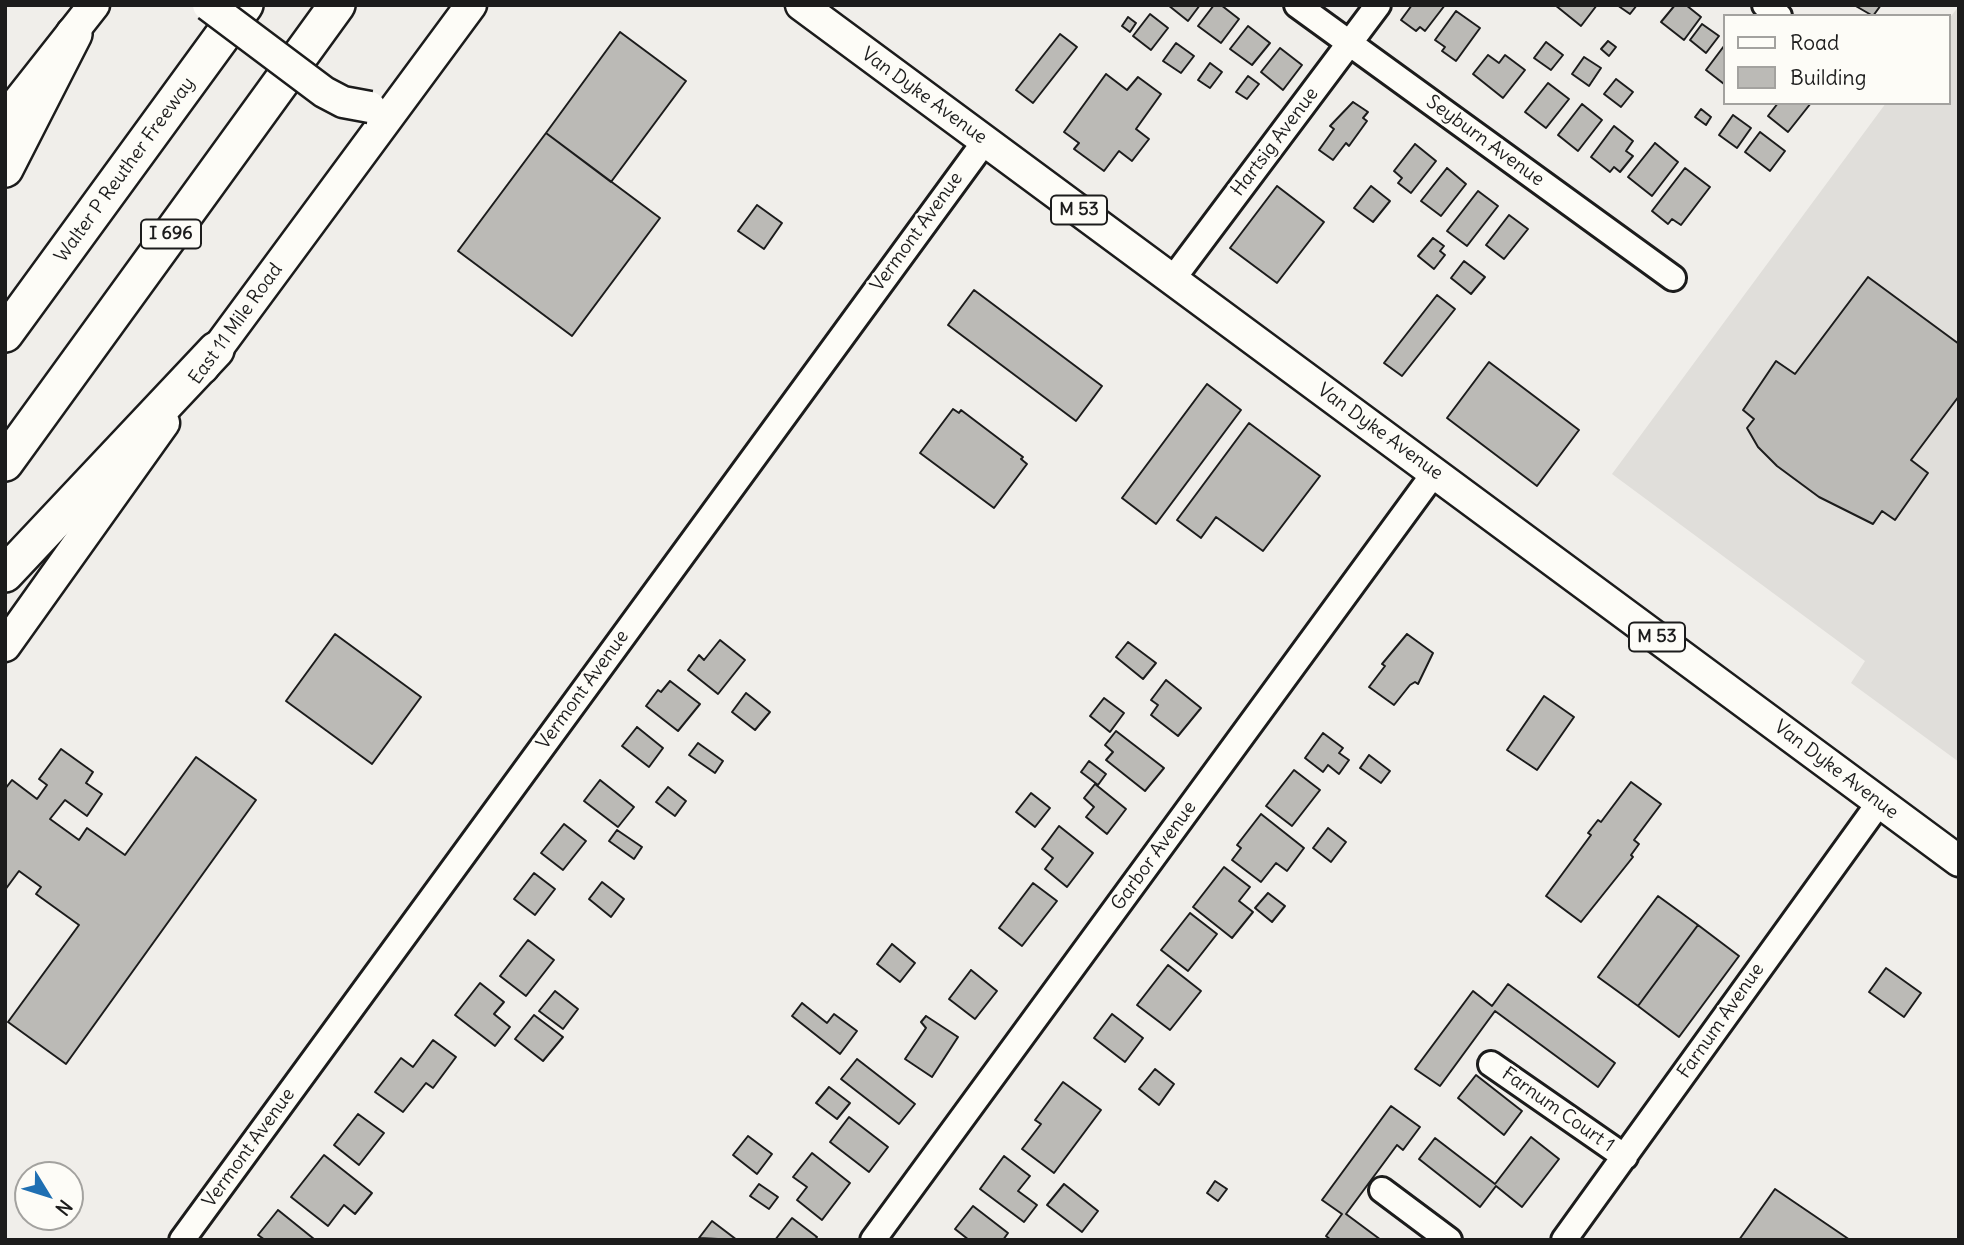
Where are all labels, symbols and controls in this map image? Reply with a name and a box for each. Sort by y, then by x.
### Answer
legend [1722,14,1950,105]
text: Road [1790,29,1839,56]
street label: Van Dyke Avenue [857,43,991,149]
text: Building [1790,64,1866,91]
street label: Walter P Reuther Freeway [50,73,200,267]
street label: Hartsig Avenue [1227,83,1323,201]
street label: Seyburn Avenue [1422,91,1548,191]
street label: Vermont Avenue [866,168,968,296]
road number: M 53 [1051,196,1107,224]
road number: I 696 [141,220,201,248]
street label: East 11 Mile Road [184,259,288,389]
street label: Van Dyke Avenue [1313,379,1447,485]
road number: M 53 [1629,622,1685,652]
street label: Vermont Avenue [532,626,634,754]
street label: Van Dyke Avenue [1769,716,1903,824]
street label: Garbor Avenue [1107,797,1201,915]
street label: Farnum Avenue [1673,959,1769,1083]
street label: Farnum Court 1 [1497,1063,1619,1157]
street label: Vermont Avenue [198,1084,300,1212]
north arrow [14,1161,84,1231]
text: N [50,1195,77,1220]

